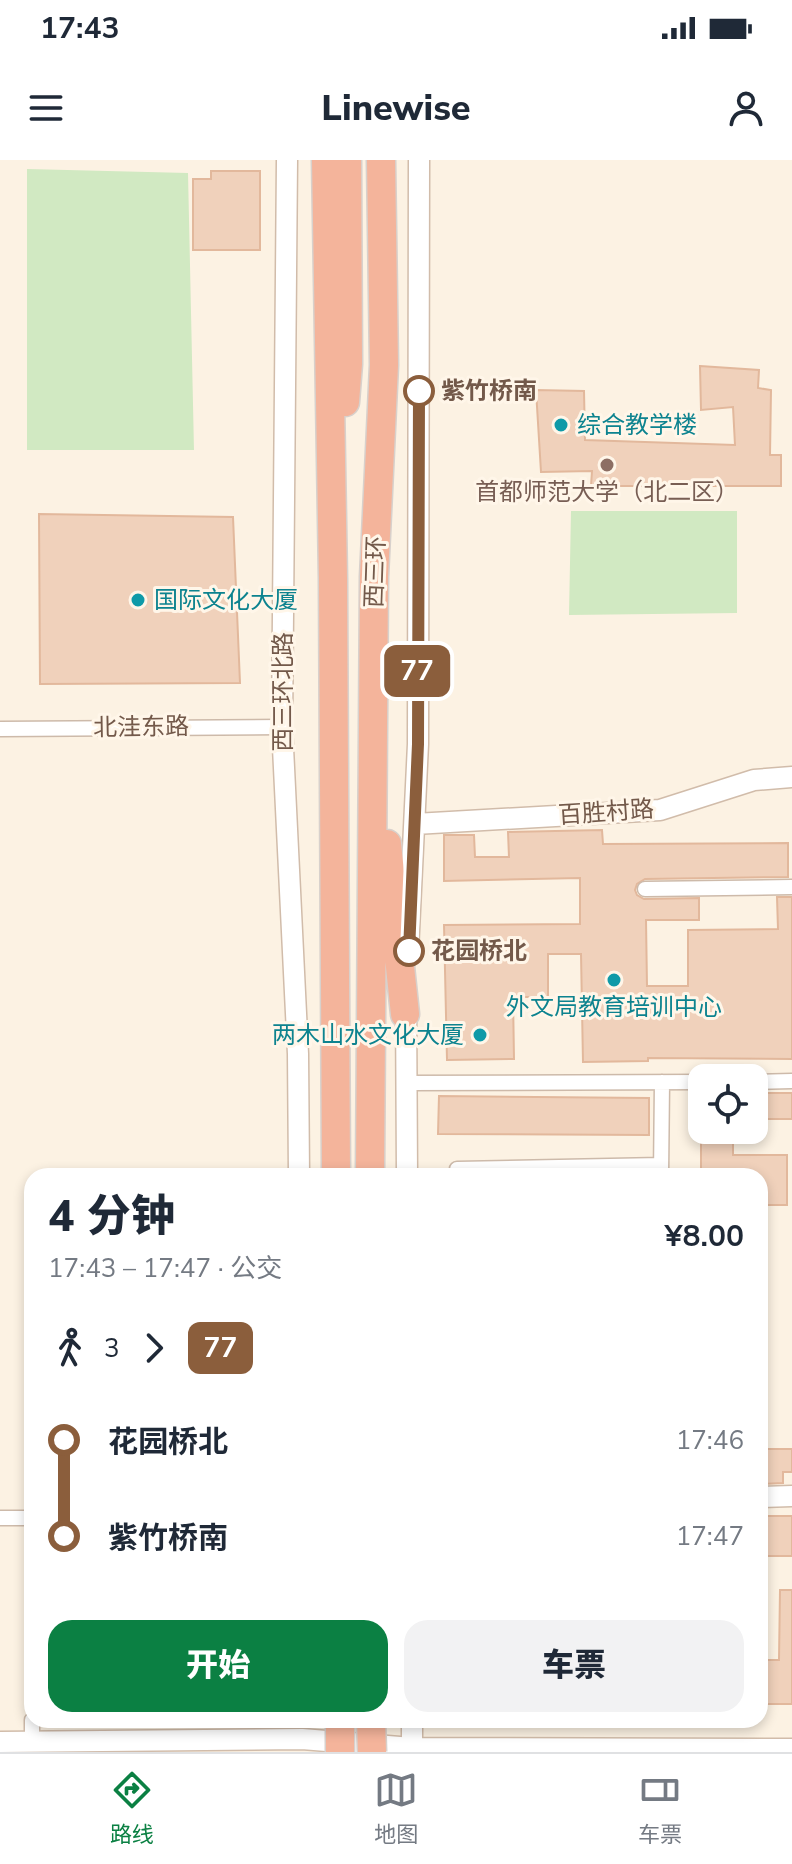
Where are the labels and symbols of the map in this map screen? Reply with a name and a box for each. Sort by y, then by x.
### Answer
place label: 紫竹桥南 [441,375,537,407]
marker: 紫竹桥南 [404,376,434,406]
place label: 综合教学楼 [577,409,697,441]
marker: 综合教学楼 [552,416,570,434]
marker: 首都师范大学（北二区） [598,456,616,474]
place label: 首都师范大学（北二区） [475,476,739,508]
street label: 西三环 [358,535,392,609]
place label: 国际文化大厦 [154,584,298,616]
marker: 国际文化大厦 [129,591,147,609]
street label: 西三环北路 [267,632,299,752]
line badge: 77 [381,645,453,697]
street label: 北洼东路 [93,710,189,744]
street label: 百胜村路 [557,793,655,831]
place label: 花园桥北 [431,935,527,967]
marker: 花园桥北 [394,936,424,966]
marker: 外文局教育培训中心 [605,971,623,989]
place label: 外文局教育培训中心 [506,991,722,1023]
place label: 两木山水文化大厦 [272,1019,464,1051]
marker: 两木山水文化大厦 [471,1026,489,1044]

